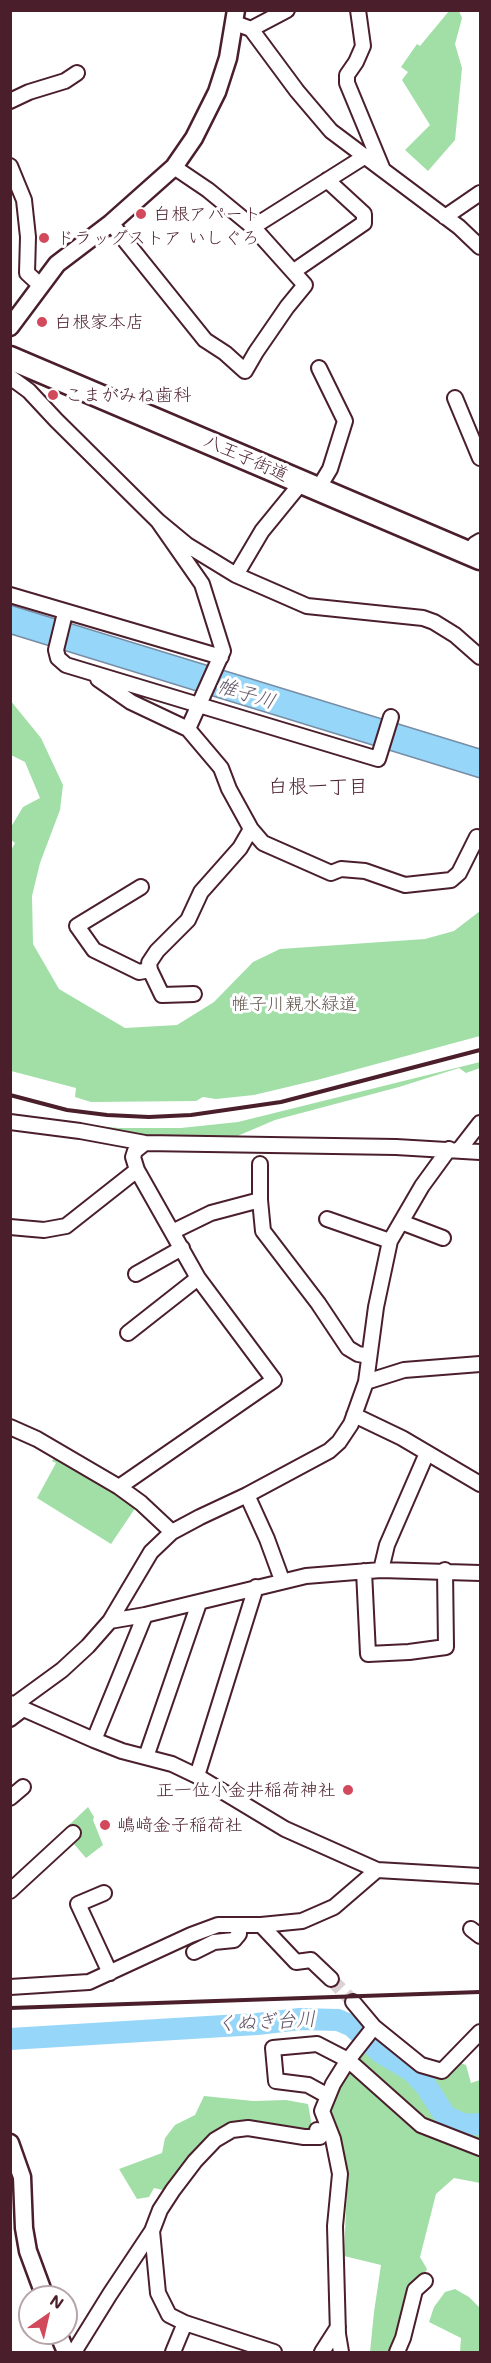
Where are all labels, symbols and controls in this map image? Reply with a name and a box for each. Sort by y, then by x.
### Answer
place label: 白根アパート [153,203,261,225]
marker: 白根アパート [134,207,148,221]
place label: ドラッグストア いしぐろ [56,227,260,249]
marker: ドラッグストア いしぐろ [37,231,51,245]
place label: 白根家本店 [54,311,144,333]
marker: 白根家本店 [35,315,49,329]
place label: こまがみね歯科 [65,384,191,406]
marker: こまがみね歯科 [46,388,60,402]
street label: 八王子街道 [200,430,292,486]
water label: 帷子川 [214,674,278,714]
district label: 白根一丁目 [268,775,368,799]
park label: 帷子川親水緑道 [231,993,357,1015]
place label: 正一位小金井稲荷神社 [156,1779,336,1801]
marker: 正一位小金井稲荷神社 [341,1783,355,1797]
place label: 嶋﨑金子稲荷社 [117,1814,243,1836]
marker: 嶋﨑金子稲荷社 [98,1818,112,1832]
water label: くぬぎ台川 [215,2007,317,2037]
north arrow [18,2285,78,2345]
text: N [46,2289,68,2313]

